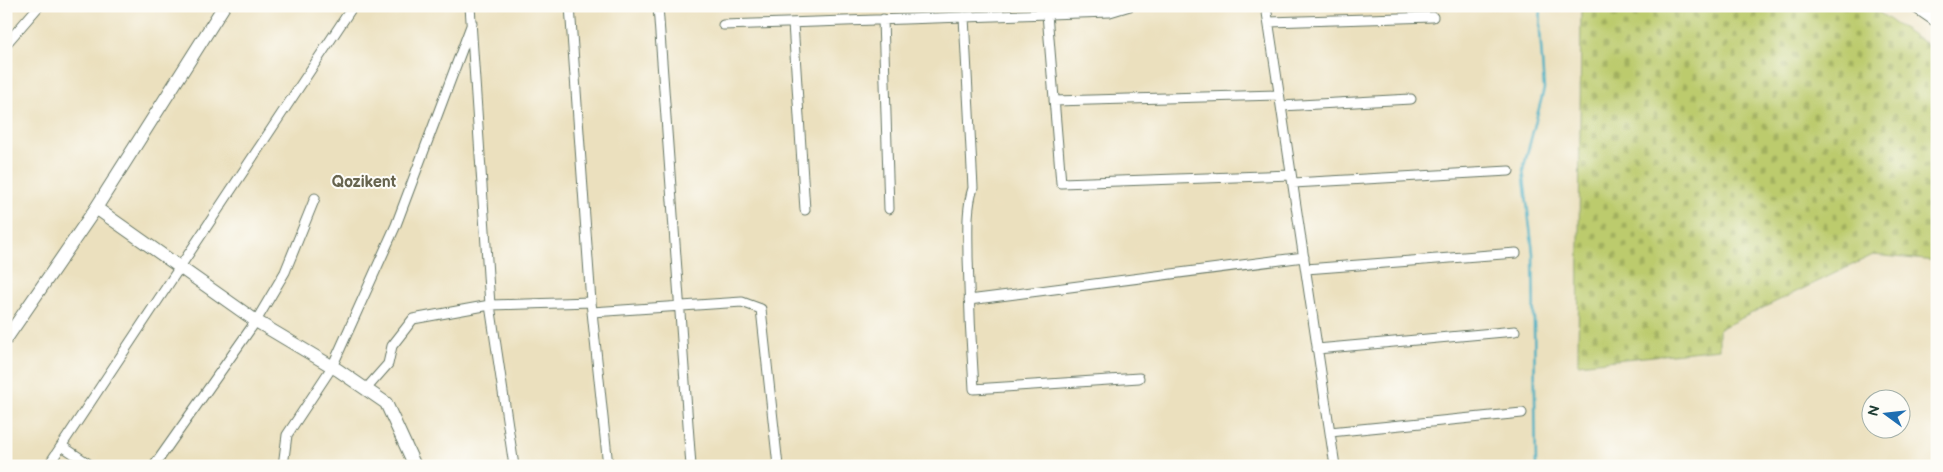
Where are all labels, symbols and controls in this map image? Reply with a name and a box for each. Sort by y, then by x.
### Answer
district label: Qozikent [332,173,397,192]
north arrow [1860,390,1910,440]
text: N [1864,403,1883,418]

